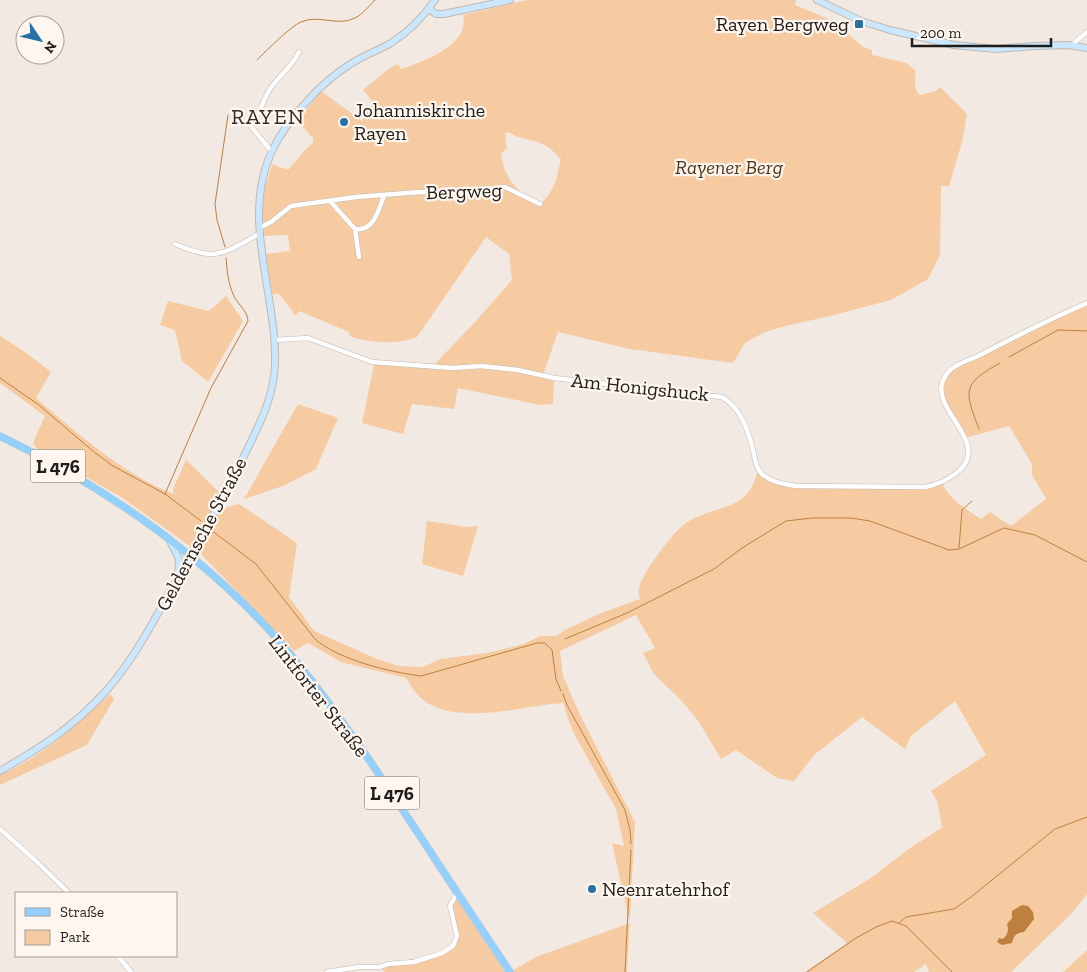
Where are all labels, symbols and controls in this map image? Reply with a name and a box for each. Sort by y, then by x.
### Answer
place label: Rayen Bergweg [716,12,849,36]
north arrow [15,15,65,65]
scale bar [912,15,1051,47]
marker: Rayen Bergweg [853,18,865,30]
text: 200 m [920,24,961,42]
text: N [40,38,60,57]
place label: Johanniskirche Rayen [354,98,485,145]
district label: RAYEN [231,103,305,130]
marker: Johanniskirche Rayen [338,116,350,128]
park label: Rayener Berg [675,155,784,179]
street label: Bergweg [425,178,503,204]
street label: Am Honigshuck [570,368,711,406]
road number: L 476 [30,450,86,482]
street label: Geldernsche Straße [150,453,252,615]
street label: Lintforter Straße [264,630,374,762]
road number: L 476 [364,776,420,810]
place label: Neenratehrhof [602,877,730,901]
marker: Neenratehrhof [586,883,598,895]
legend [15,892,178,957]
text: Straße [60,903,104,921]
text: Park [60,928,90,946]

